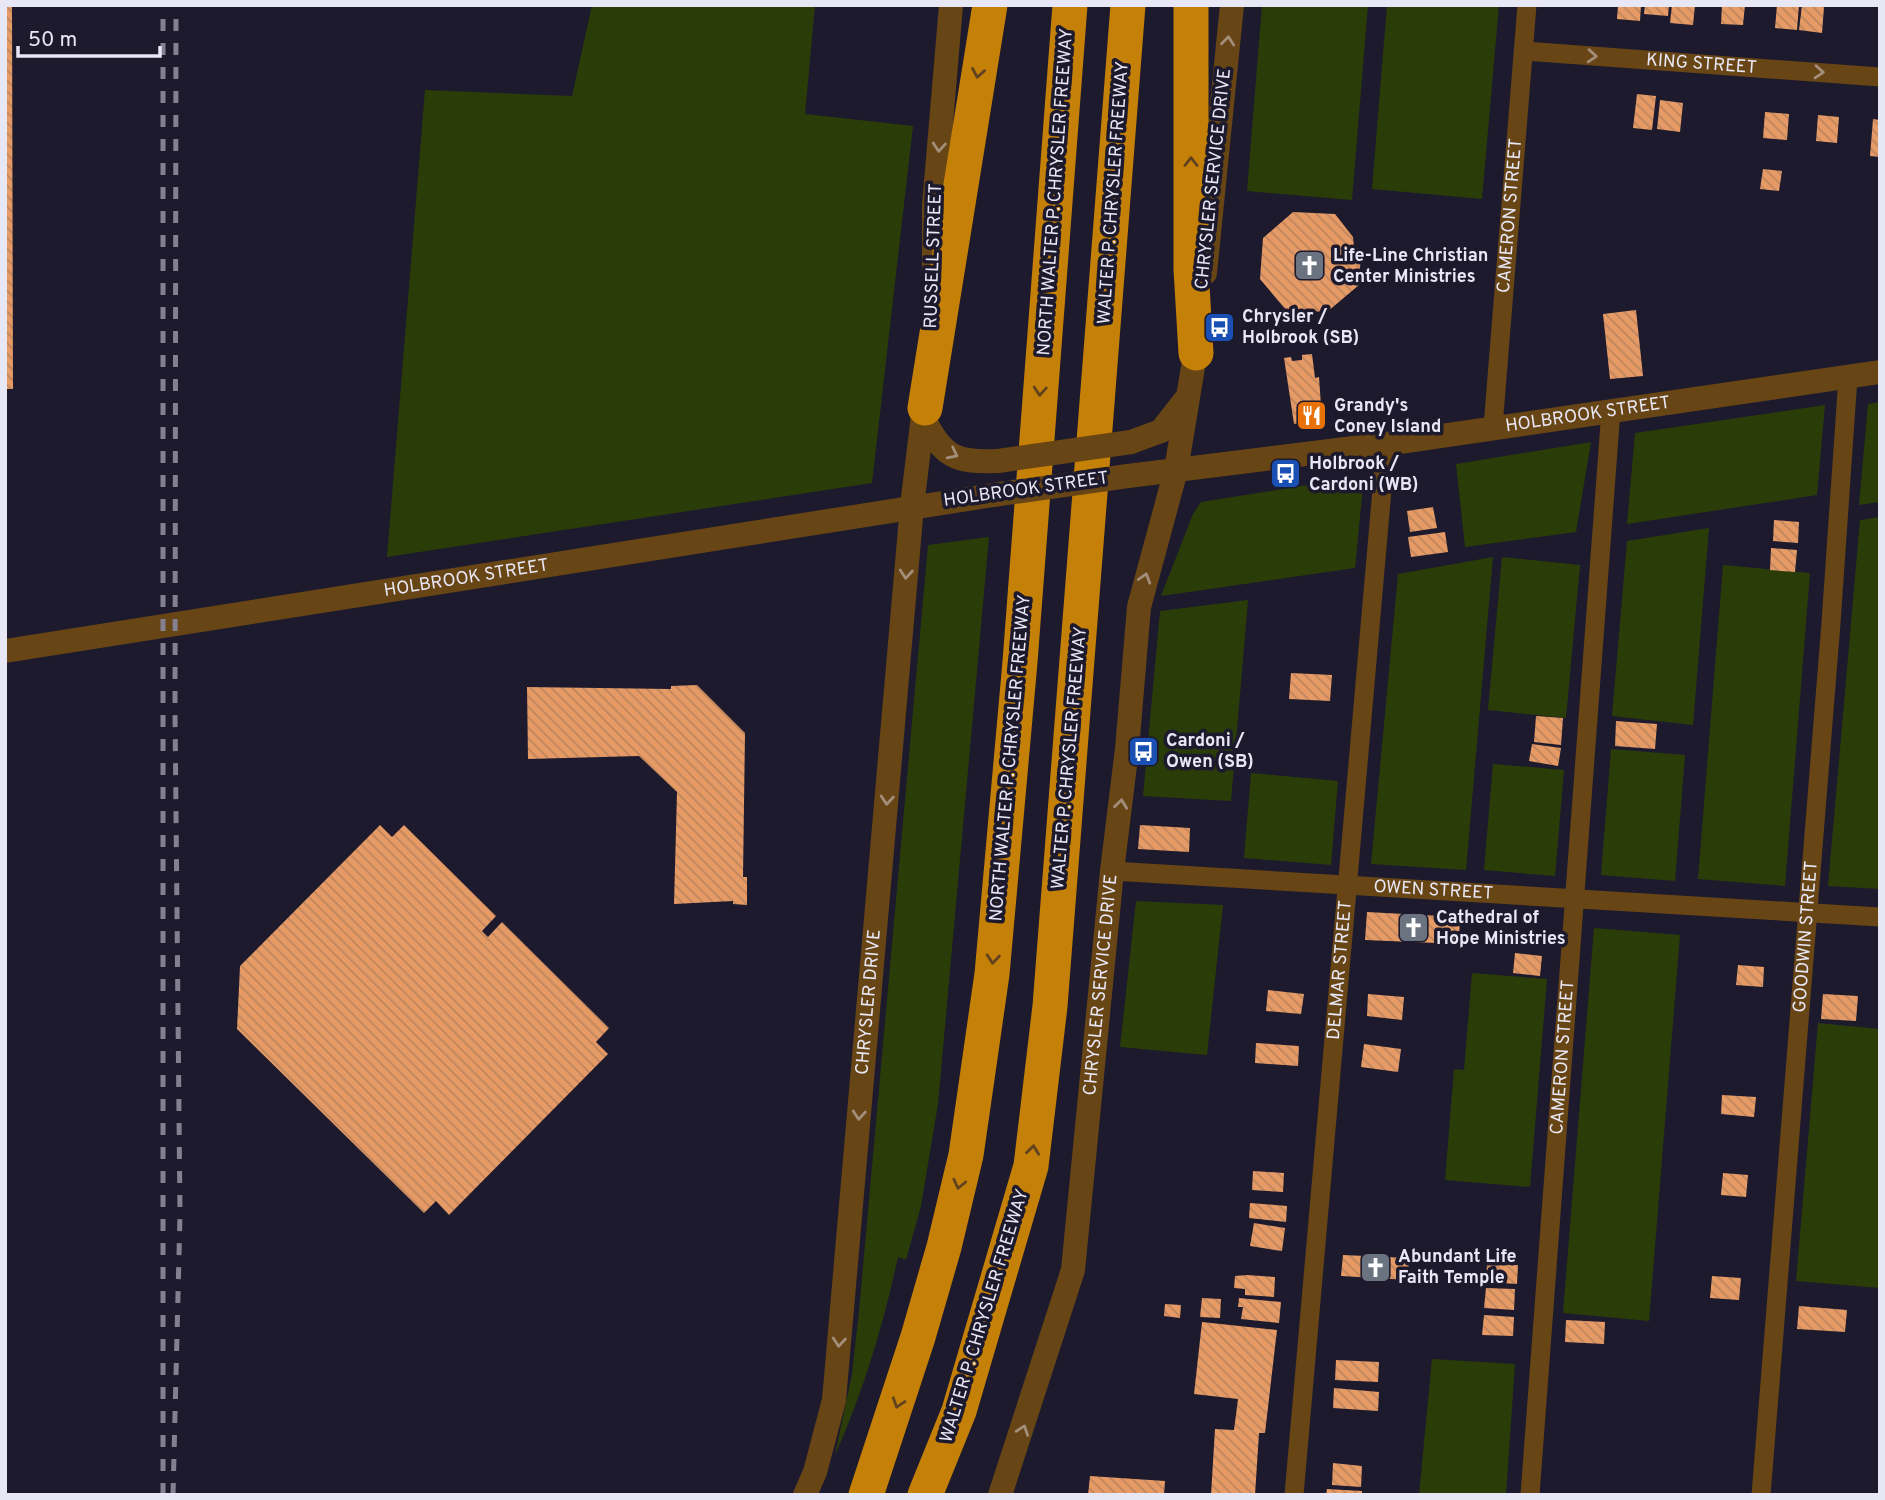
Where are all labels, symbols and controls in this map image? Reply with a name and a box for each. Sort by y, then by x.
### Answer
scale bar [18,14,159,58]
text: 50 m [28,27,77,54]
street label: NORTH WALTER P. CHRYSLER FREEWAY [1033,28,1079,356]
one-way arrow [1221,35,1236,47]
one-way arrow [1587,48,1598,63]
street label: KING STREET [1645,48,1758,79]
street label: WALTER P. CHRYSLER FREEWAY [1093,61,1135,325]
one-way arrow [1813,64,1824,79]
one-way arrow [971,67,986,78]
street label: CHRYSLER SERVICE DRIVE [1191,67,1237,291]
street label: CAMERON STREET [1492,137,1528,294]
one-way arrow [932,141,947,152]
one-way arrow [1183,157,1199,167]
street label: RUSSELL STREET [920,183,948,329]
place label: Life-Line Christian Center Ministries [1333,245,1488,289]
church icon: Life-Line Christian Center Ministries [1293,249,1327,283]
place label: Chrysler / Holbrook (SB) [1242,306,1359,350]
bus stop icon: Chrysler / Holbrook (SB) [1202,310,1236,344]
one-way arrow [1033,386,1048,397]
street label: HOLBROOK STREET [1504,391,1672,438]
place label: Grandy's Coney Island [1334,395,1441,439]
restaurant icon: Grandy's Coney Island [1294,399,1328,433]
one-way arrow [946,445,958,459]
place label: Holbrook / Cardoni (WB) [1309,453,1418,497]
bus stop icon: Holbrook / Cardoni (WB) [1269,457,1303,491]
street label: HOLBROOK STREET [942,467,1110,513]
street label: HOLBROOK STREET [382,554,550,603]
one-way arrow [899,569,914,580]
one-way arrow [1137,572,1152,584]
street label: NORTH WALTER P. CHRYSLER FREEWAY [985,594,1037,922]
street label: WALTER P. CHRYSLER FREEWAY [1047,626,1093,890]
place label: Cardoni / Owen (SB) [1166,730,1254,774]
bus stop icon: Cardoni / Owen (SB) [1126,734,1160,768]
one-way arrow [879,795,894,806]
one-way arrow [1113,798,1128,810]
street label: GOODWIN STREET [1788,860,1823,1014]
street label: CHRYSLER SERVICE DRIVE [1079,873,1123,1097]
street label: OWEN STREET [1373,875,1494,905]
street label: DELMAR STREET [1322,899,1358,1041]
place label: Cathedral of Hope Ministries [1436,907,1566,951]
church icon: Cathedral of Hope Ministries [1396,911,1430,945]
street label: CHRYSLER DRIVE [851,928,887,1076]
one-way arrow [986,954,1001,965]
street label: CAMERON STREET [1545,979,1580,1135]
one-way arrow [852,1110,867,1121]
one-way arrow [1025,1144,1040,1155]
one-way arrow [953,1178,967,1190]
street label: WALTER P. CHRYSLER FREEWAY [935,1187,1035,1445]
place label: Abundant Life Faith Temple [1398,1246,1517,1290]
church icon: Abundant Life Faith Temple [1358,1250,1392,1284]
one-way arrow [832,1336,847,1347]
one-way arrow [891,1397,906,1409]
one-way arrow [1015,1425,1029,1437]

